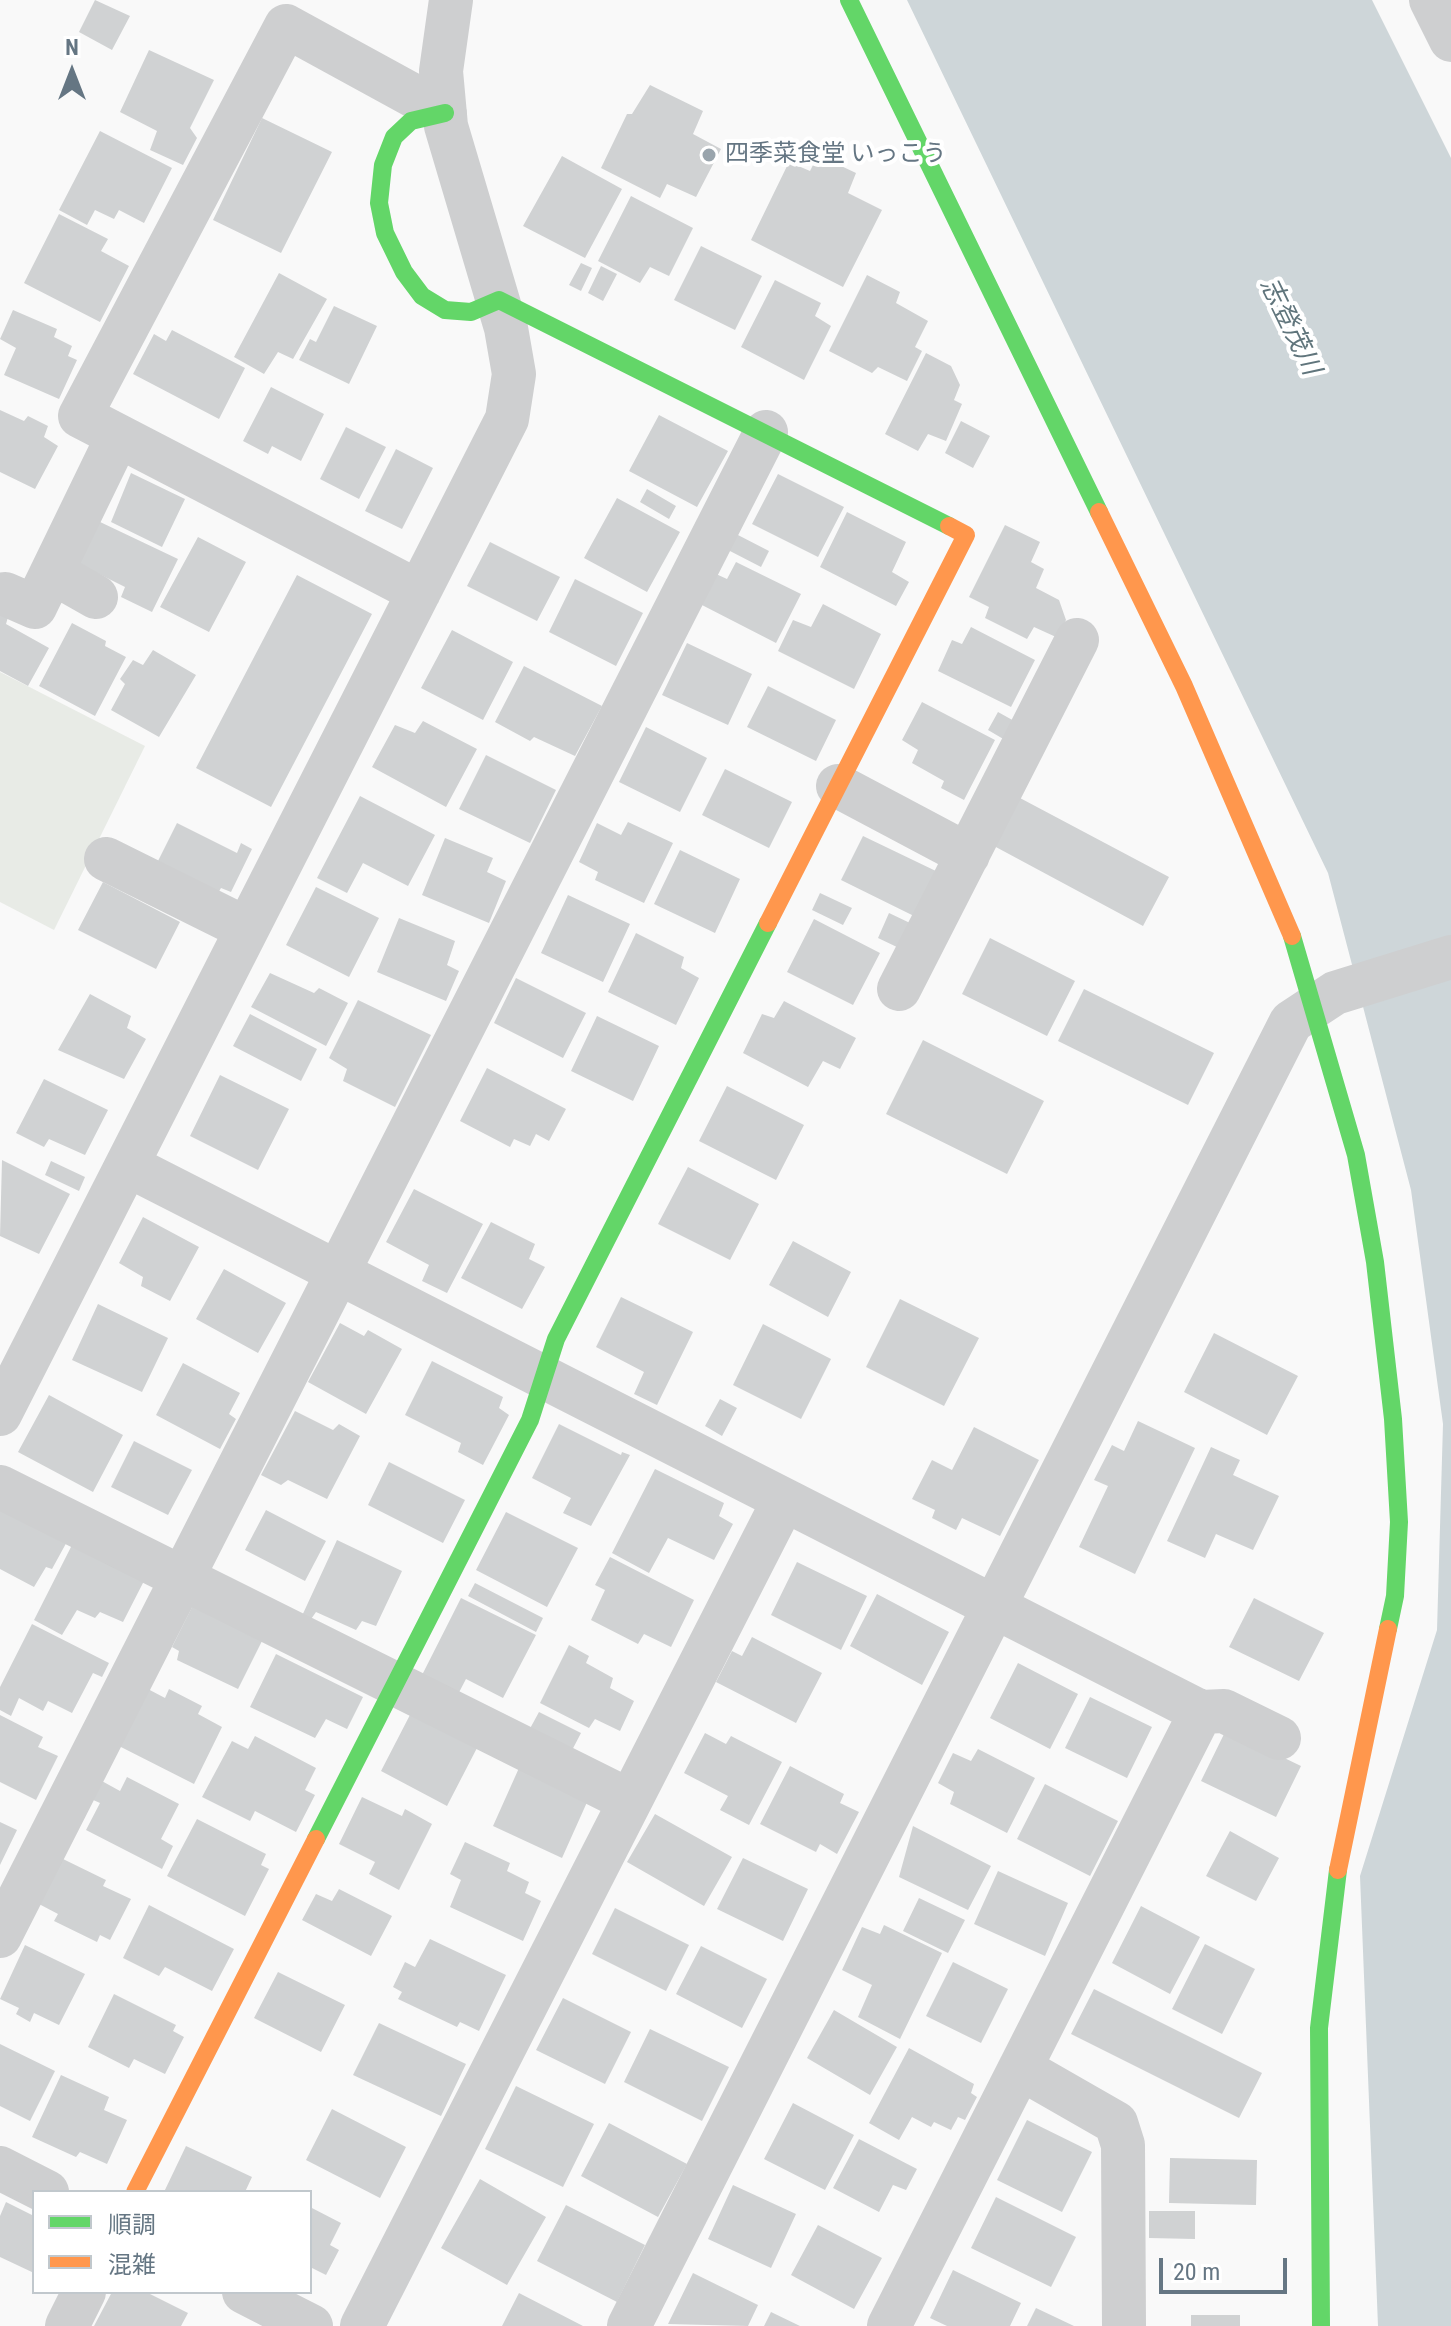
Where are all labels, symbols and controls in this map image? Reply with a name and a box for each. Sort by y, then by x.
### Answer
north arrow [32,32,112,112]
text: N [65,35,79,60]
place label: 四季菜食堂 いっこう [725,141,947,169]
marker: 四季菜食堂 いっこう [700,146,718,164]
water label: 志登茂川 [1252,273,1326,381]
legend [32,2190,312,2294]
text: 順調 [108,2211,156,2239]
scale bar [1163,2242,1291,2292]
text: 混雑 [108,2251,156,2279]
text: 20 m [1173,2258,1220,2286]

